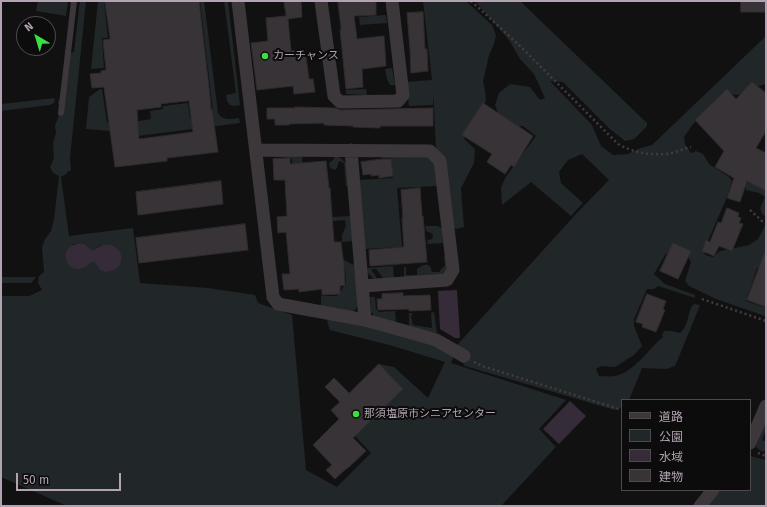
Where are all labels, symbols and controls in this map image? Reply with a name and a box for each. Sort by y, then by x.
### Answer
north arrow [16,16,56,56]
text: N [22,20,36,34]
place label: カーチャンス [273,49,339,63]
marker: カーチャンス [260,51,270,61]
legend [621,399,751,491]
place label: 那須塩原市シニアセンター [364,407,496,421]
marker: 那須塩原市シニアセンター [351,409,361,419]
text: 道路 [659,410,683,424]
text: 公園 [659,430,683,444]
text: 水域 [659,450,683,464]
scale bar [18,465,123,491]
text: 建物 [659,470,683,484]
text: 50 m [23,473,49,487]

